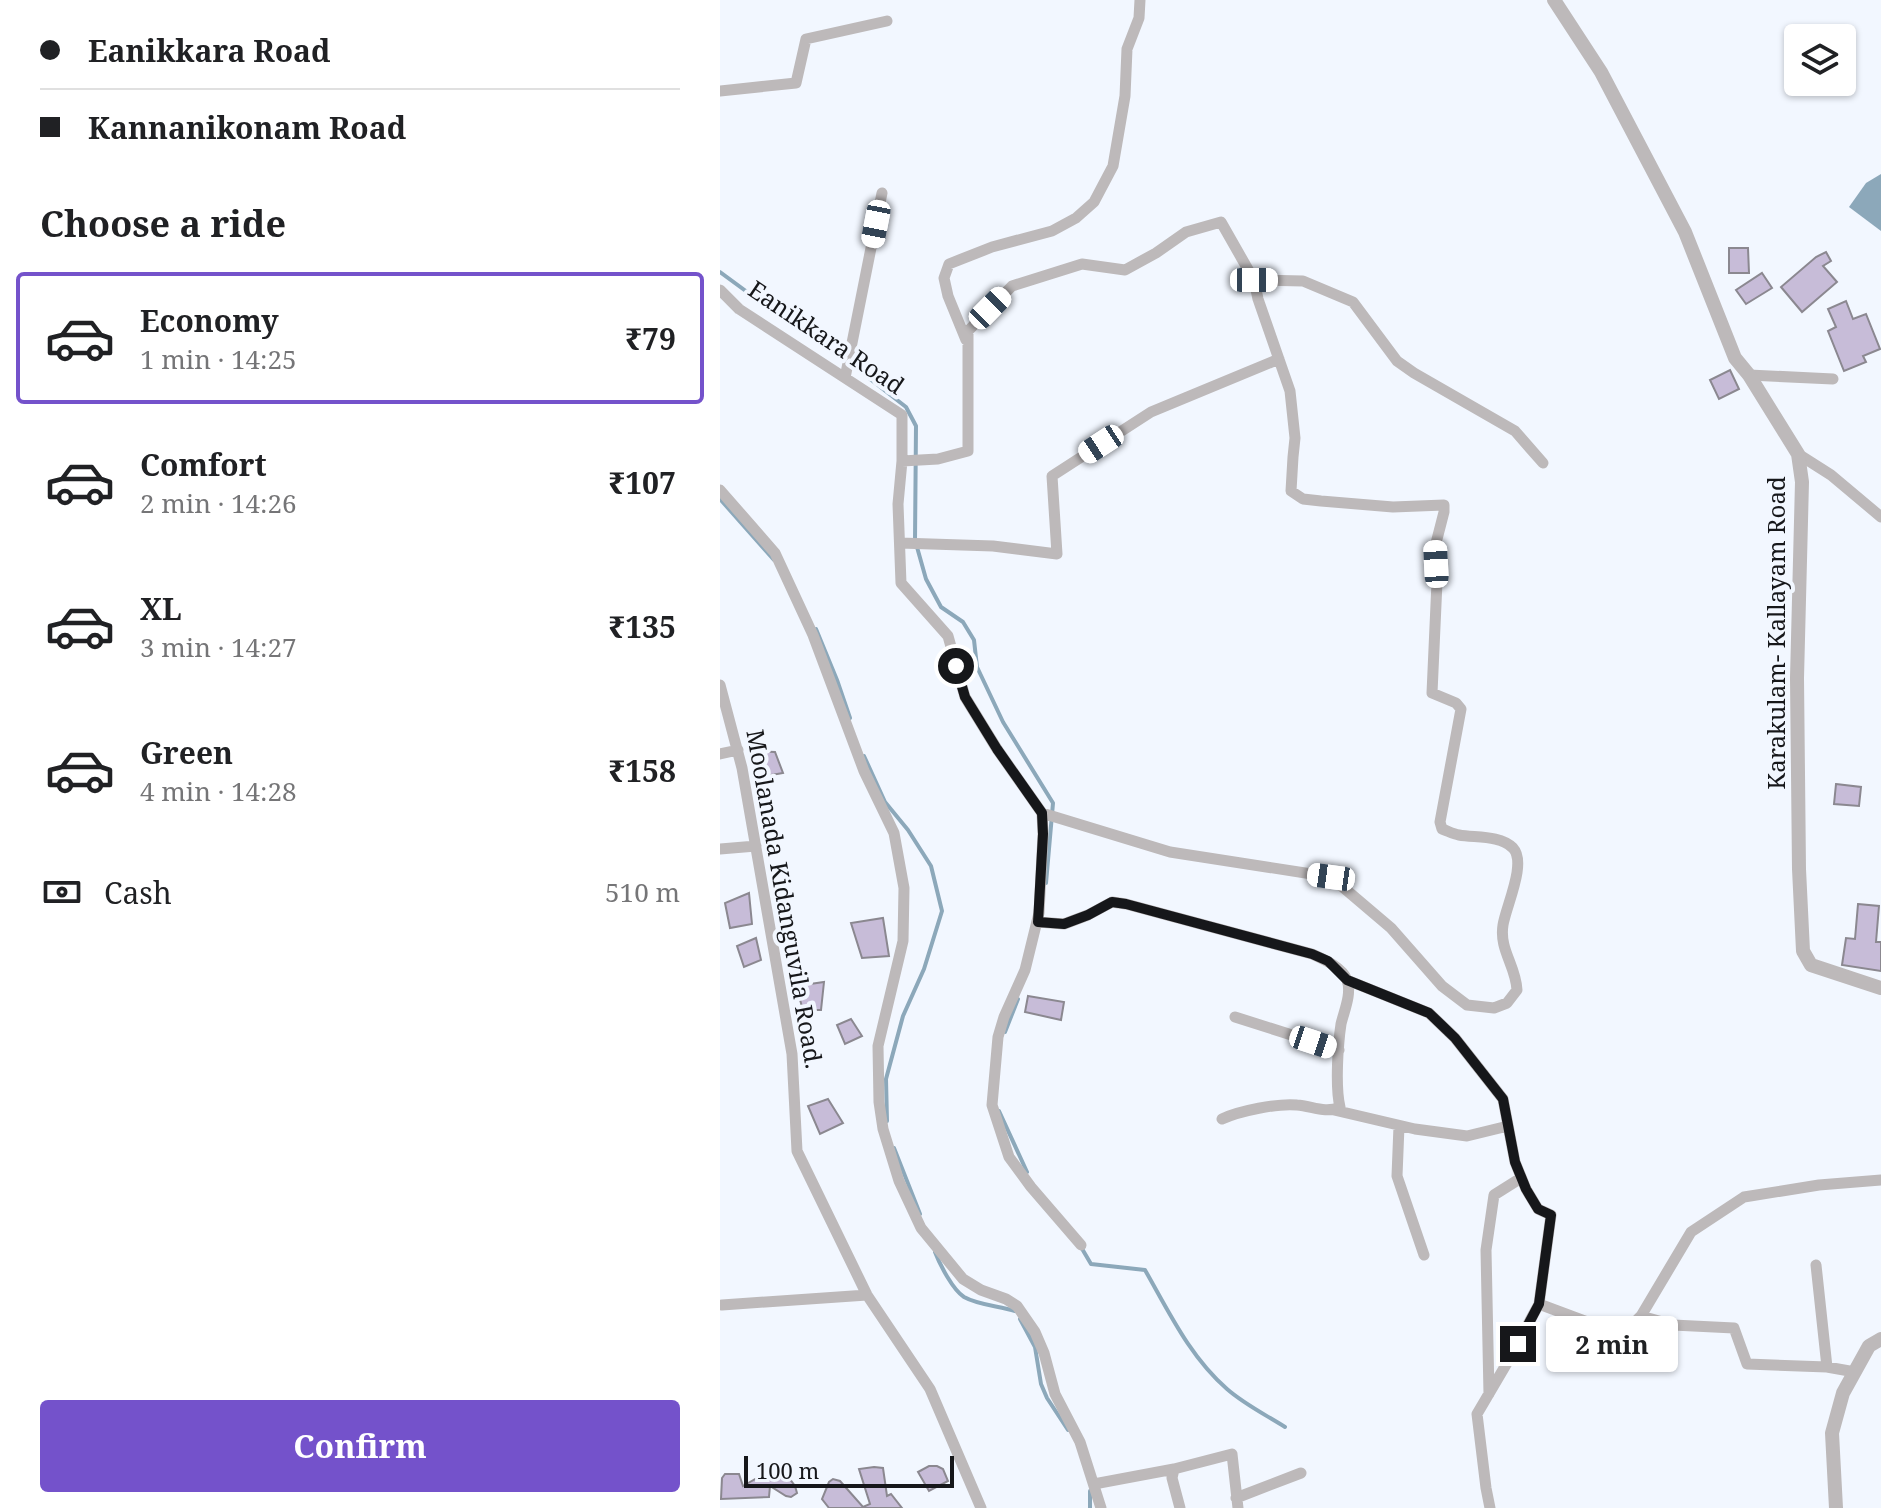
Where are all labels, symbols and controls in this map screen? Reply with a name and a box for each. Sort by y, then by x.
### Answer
map controls [1784,24,1856,96]
button: layers [1784,24,1856,96]
text: Eanikkara Road [88,30,331,71]
text: Kannanikonam Road [88,107,406,148]
car [860,198,892,250]
text: Choose a ride [40,199,286,248]
car [1230,268,1278,292]
street label: Eanikkara Road [742,272,912,401]
car [965,283,1015,333]
text: Economy [140,300,279,341]
icon: car [44,302,116,374]
text: ₹79 [625,318,676,359]
text: 1 min · 14:25 [140,341,297,377]
car [1074,421,1128,467]
text: Comfort [140,444,267,485]
icon: car [44,446,116,518]
text: ₹107 [608,462,676,503]
street label: Karakulam- Kallayam Road [1759,476,1792,790]
text: 2 min · 14:26 [140,485,297,521]
car [1423,539,1449,589]
text: XL [140,588,182,629]
icon: car [44,590,116,662]
text: ₹135 [608,606,676,647]
text: 3 min · 14:27 [140,629,297,665]
route start [938,648,974,684]
street label: Moolanada Kidanguvila Road. [739,727,832,1071]
text: Green [140,732,233,773]
icon: car [44,734,116,806]
text: ₹158 [608,750,676,791]
text: 4 min · 14:28 [140,773,297,809]
car [1306,862,1356,892]
icon: cash [40,870,84,914]
text: Cash [104,872,172,913]
text: 510 m [605,874,680,910]
car [1286,1023,1340,1061]
callout: 2 min [1546,1316,1678,1372]
route end [1500,1326,1536,1362]
text: 2 min [1575,1326,1649,1362]
button: Confirm [40,1400,680,1492]
scale bar [744,1452,954,1488]
text: 100 m [756,1455,819,1485]

